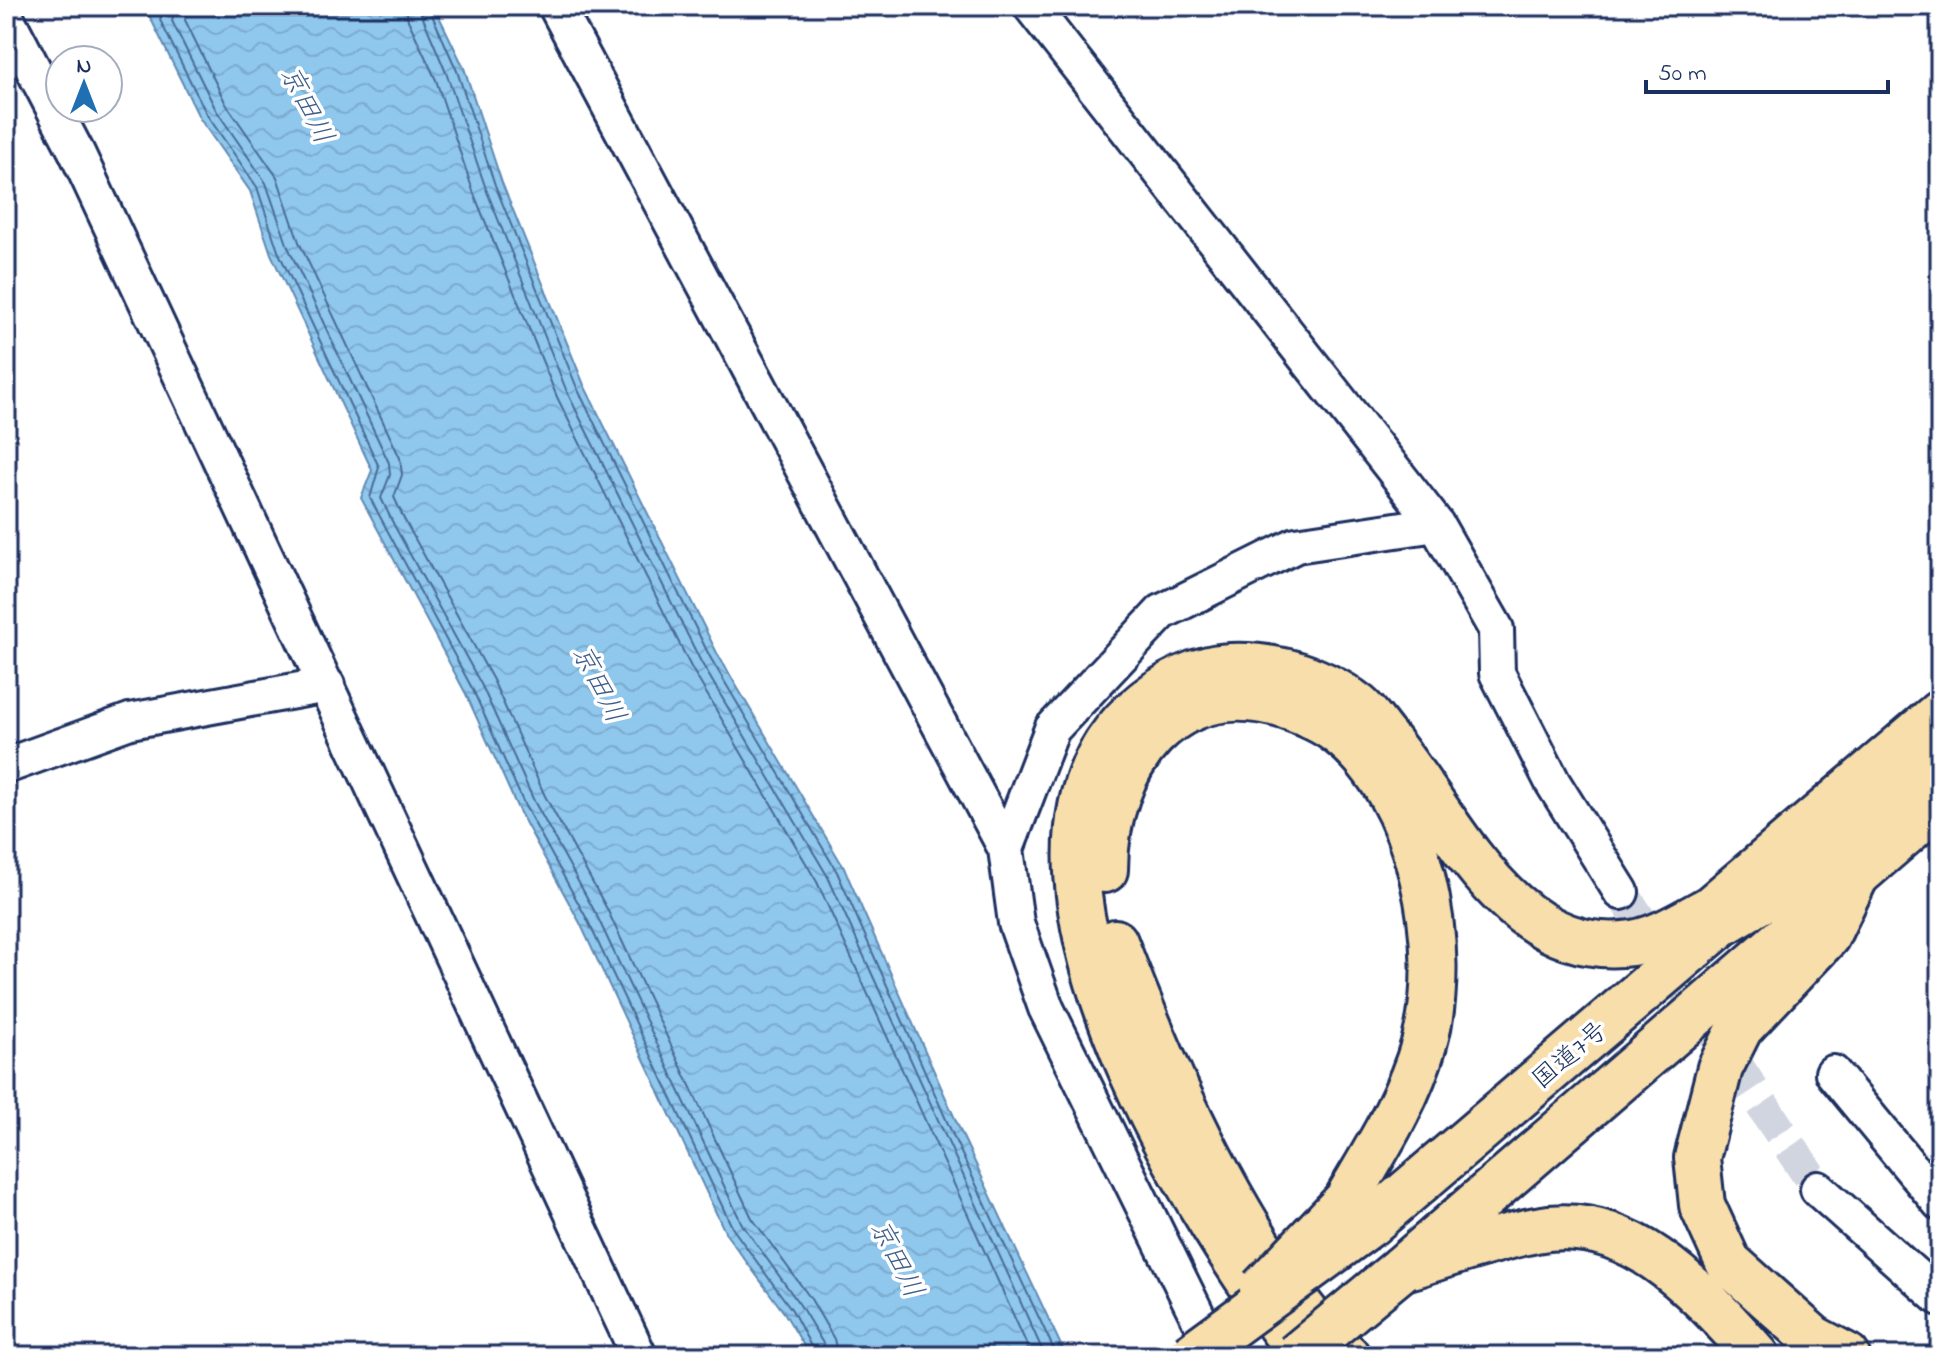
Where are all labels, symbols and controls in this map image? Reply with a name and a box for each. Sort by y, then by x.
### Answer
north arrow [44,44,124,124]
scale bar [1646,44,1888,94]
text: N [77,51,91,83]
text: 50 m [1658,57,1707,92]
water label: 京田川 [268,59,342,152]
water label: 京田川 [560,638,634,731]
street label: 国道7号 [1525,1013,1617,1099]
water label: 京田川 [858,1213,932,1306]

